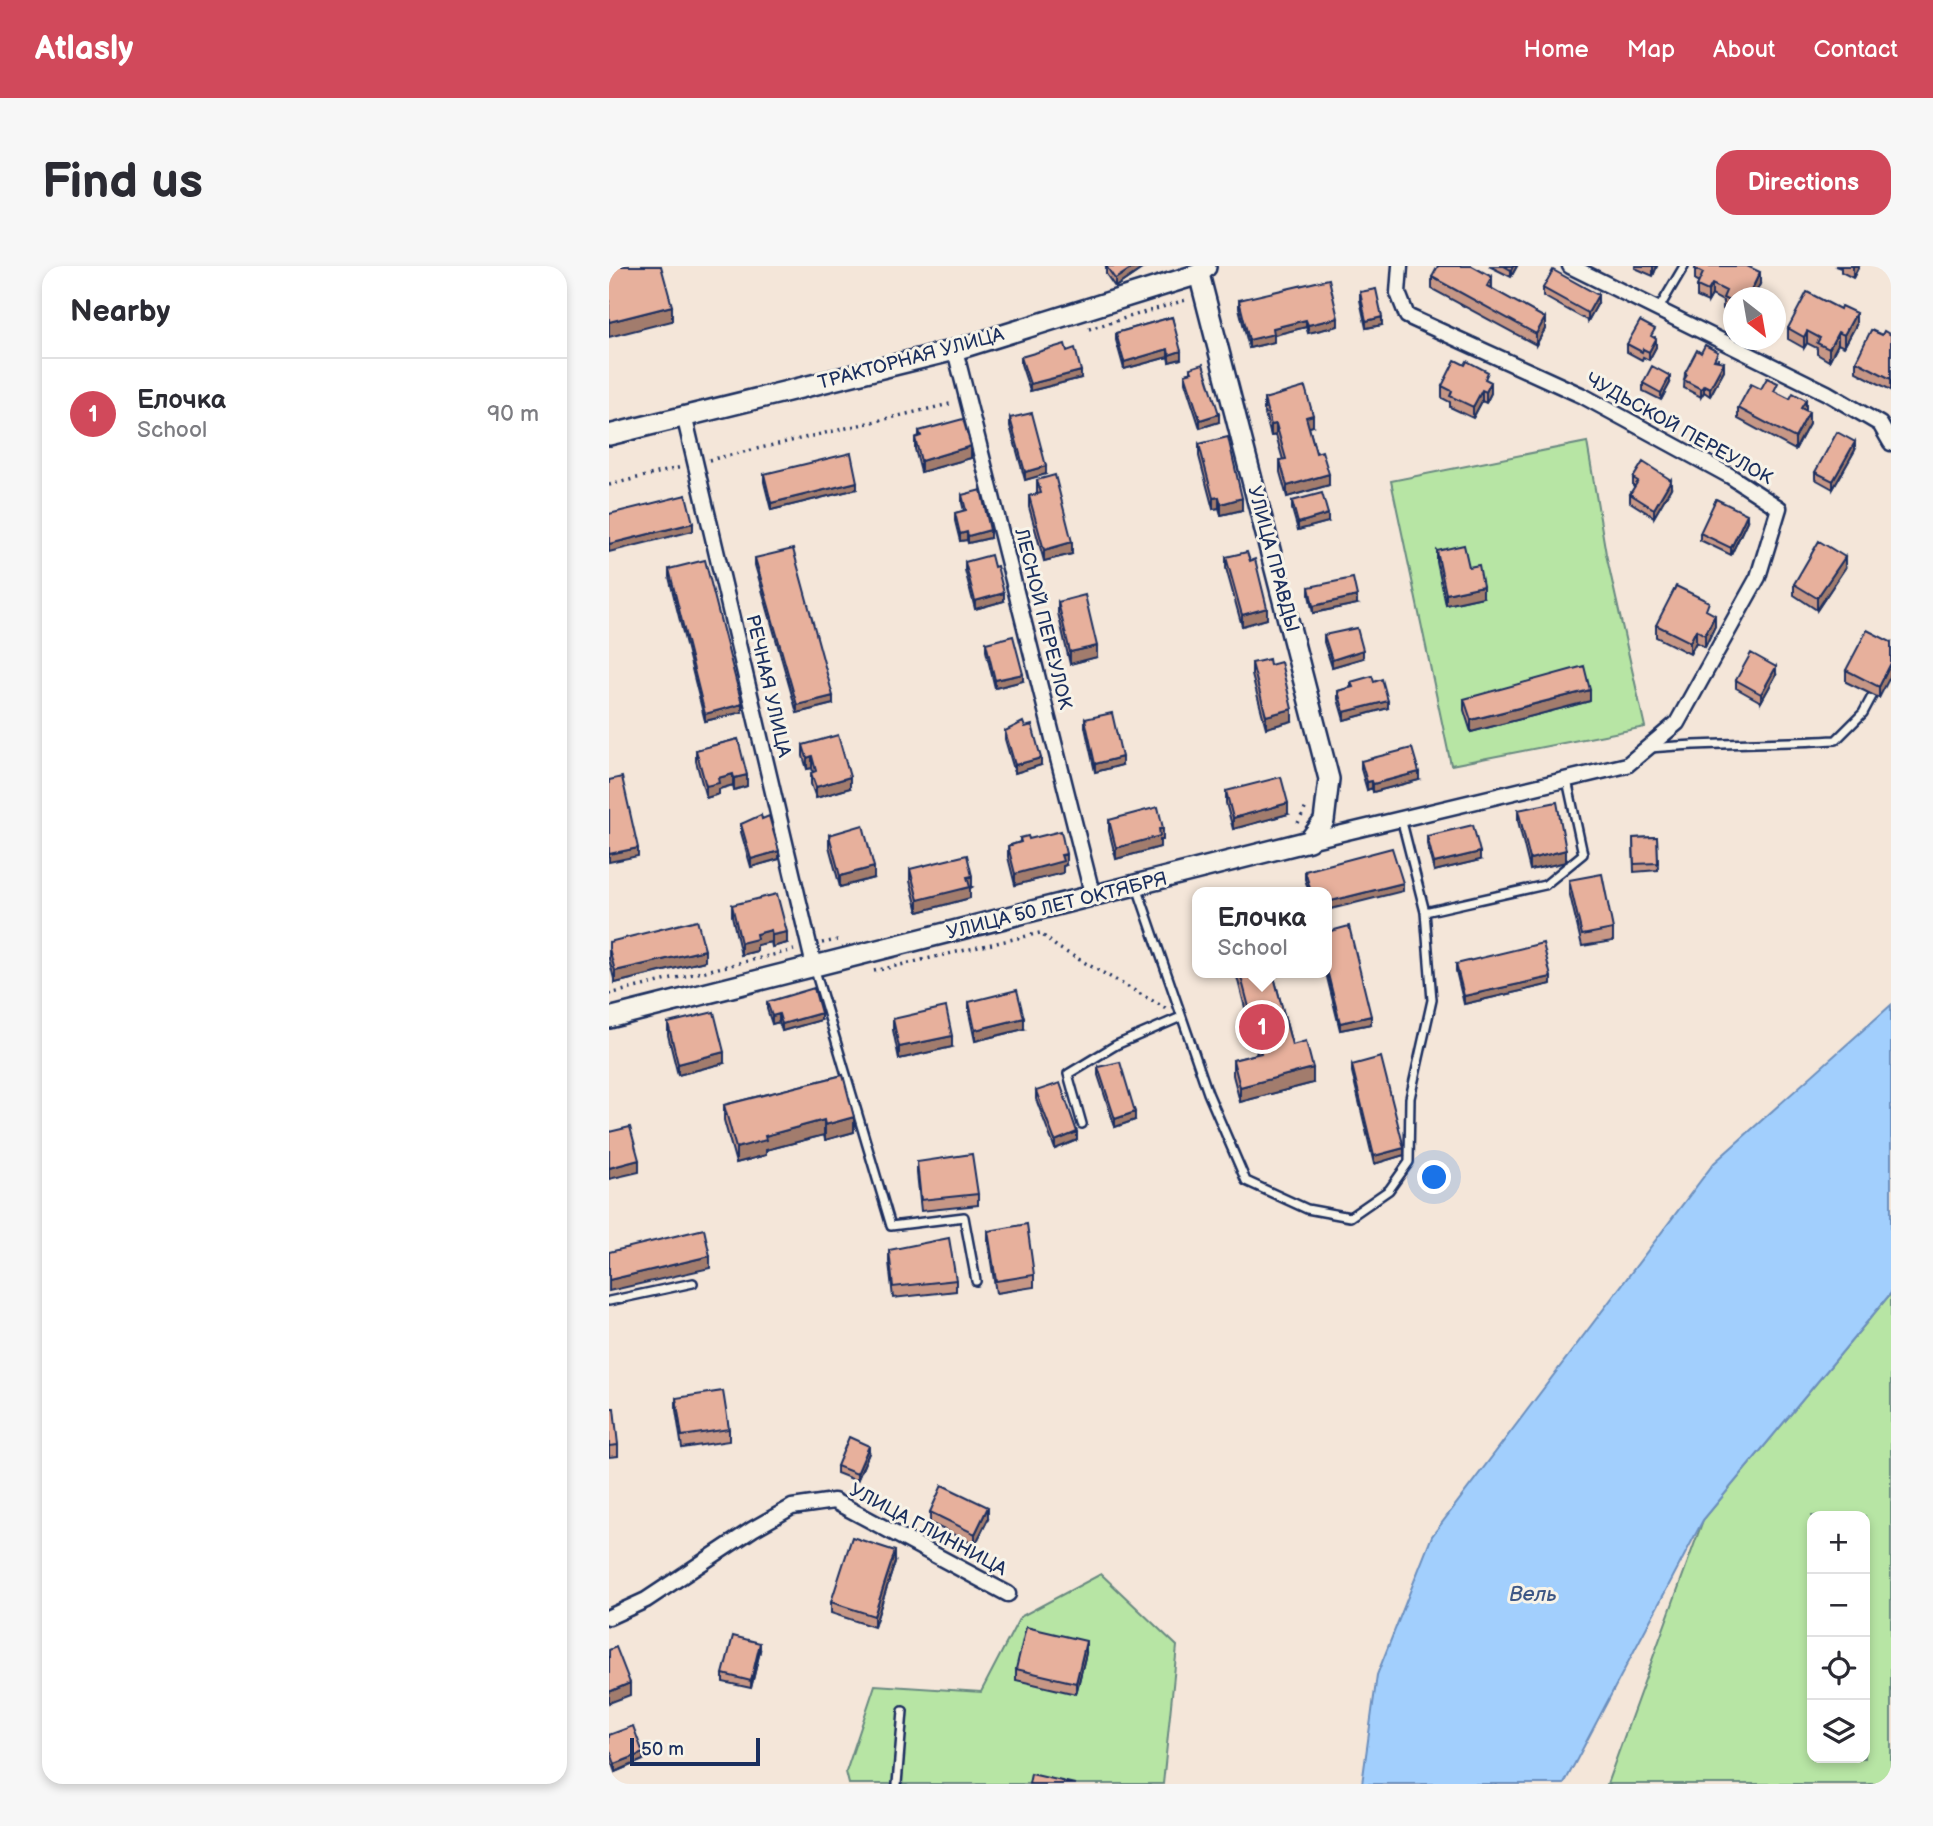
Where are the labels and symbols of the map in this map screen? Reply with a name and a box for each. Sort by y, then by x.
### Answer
north arrow [1723,287,1786,350]
street label: ТРАКТОРНАЯ УЛИЦА [816,323,1007,395]
street label: ЧУДЬСКОЙ ПЕРЕУЛОК [1582,368,1777,490]
street label: УЛИЦА ПРАВДЫ [1242,484,1304,634]
street label: ЛЕСНОЙ ПЕРЕУЛОК [1009,525,1077,713]
street label: РЕЧНАЯ УЛИЦА [740,612,796,760]
street label: УЛИЦА 50 ЛЕТ ОКТЯБРЯ [944,867,1170,945]
pin: 1 [1239,1001,1285,1053]
your location [1417,1160,1451,1194]
street label: УЛИЦА ГЛИННИЦА [845,1479,1011,1581]
water label: Вель [1509,1582,1557,1607]
scale bar [630,1735,759,1767]

